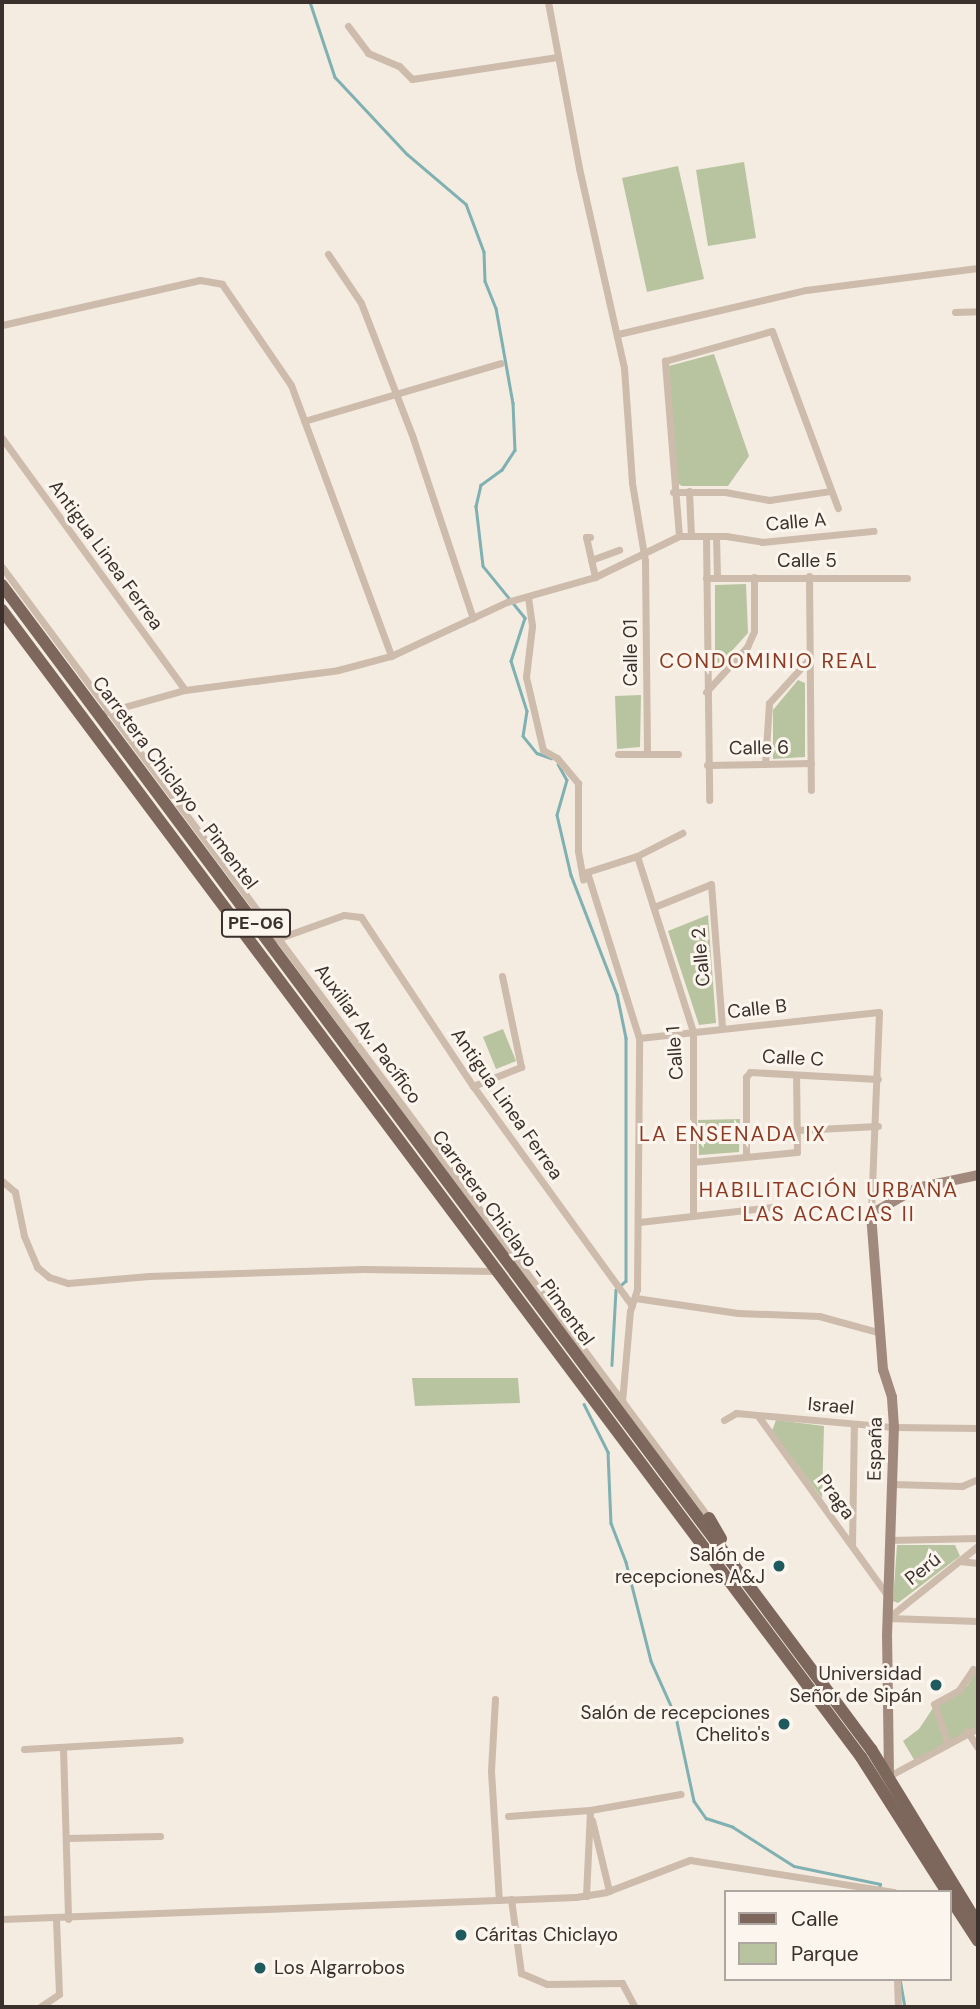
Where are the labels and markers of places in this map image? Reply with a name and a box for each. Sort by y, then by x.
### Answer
place label: Salón de recepciones A&J [615,1544,765,1588]
marker: Salón de recepciones A&J [771,1558,787,1574]
place label: Universidad Señor de Sipán [789,1663,922,1707]
marker: Universidad Señor de Sipán [928,1677,944,1693]
place label: Salón de recepciones Chelito's [580,1702,770,1746]
marker: Salón de recepciones Chelito's [776,1716,792,1732]
place label: Cáritas Chiclayo [475,1924,618,1946]
marker: Cáritas Chiclayo [453,1927,469,1943]
place label: Los Algarrobos [274,1957,405,1979]
marker: Los Algarrobos [252,1960,268,1976]

